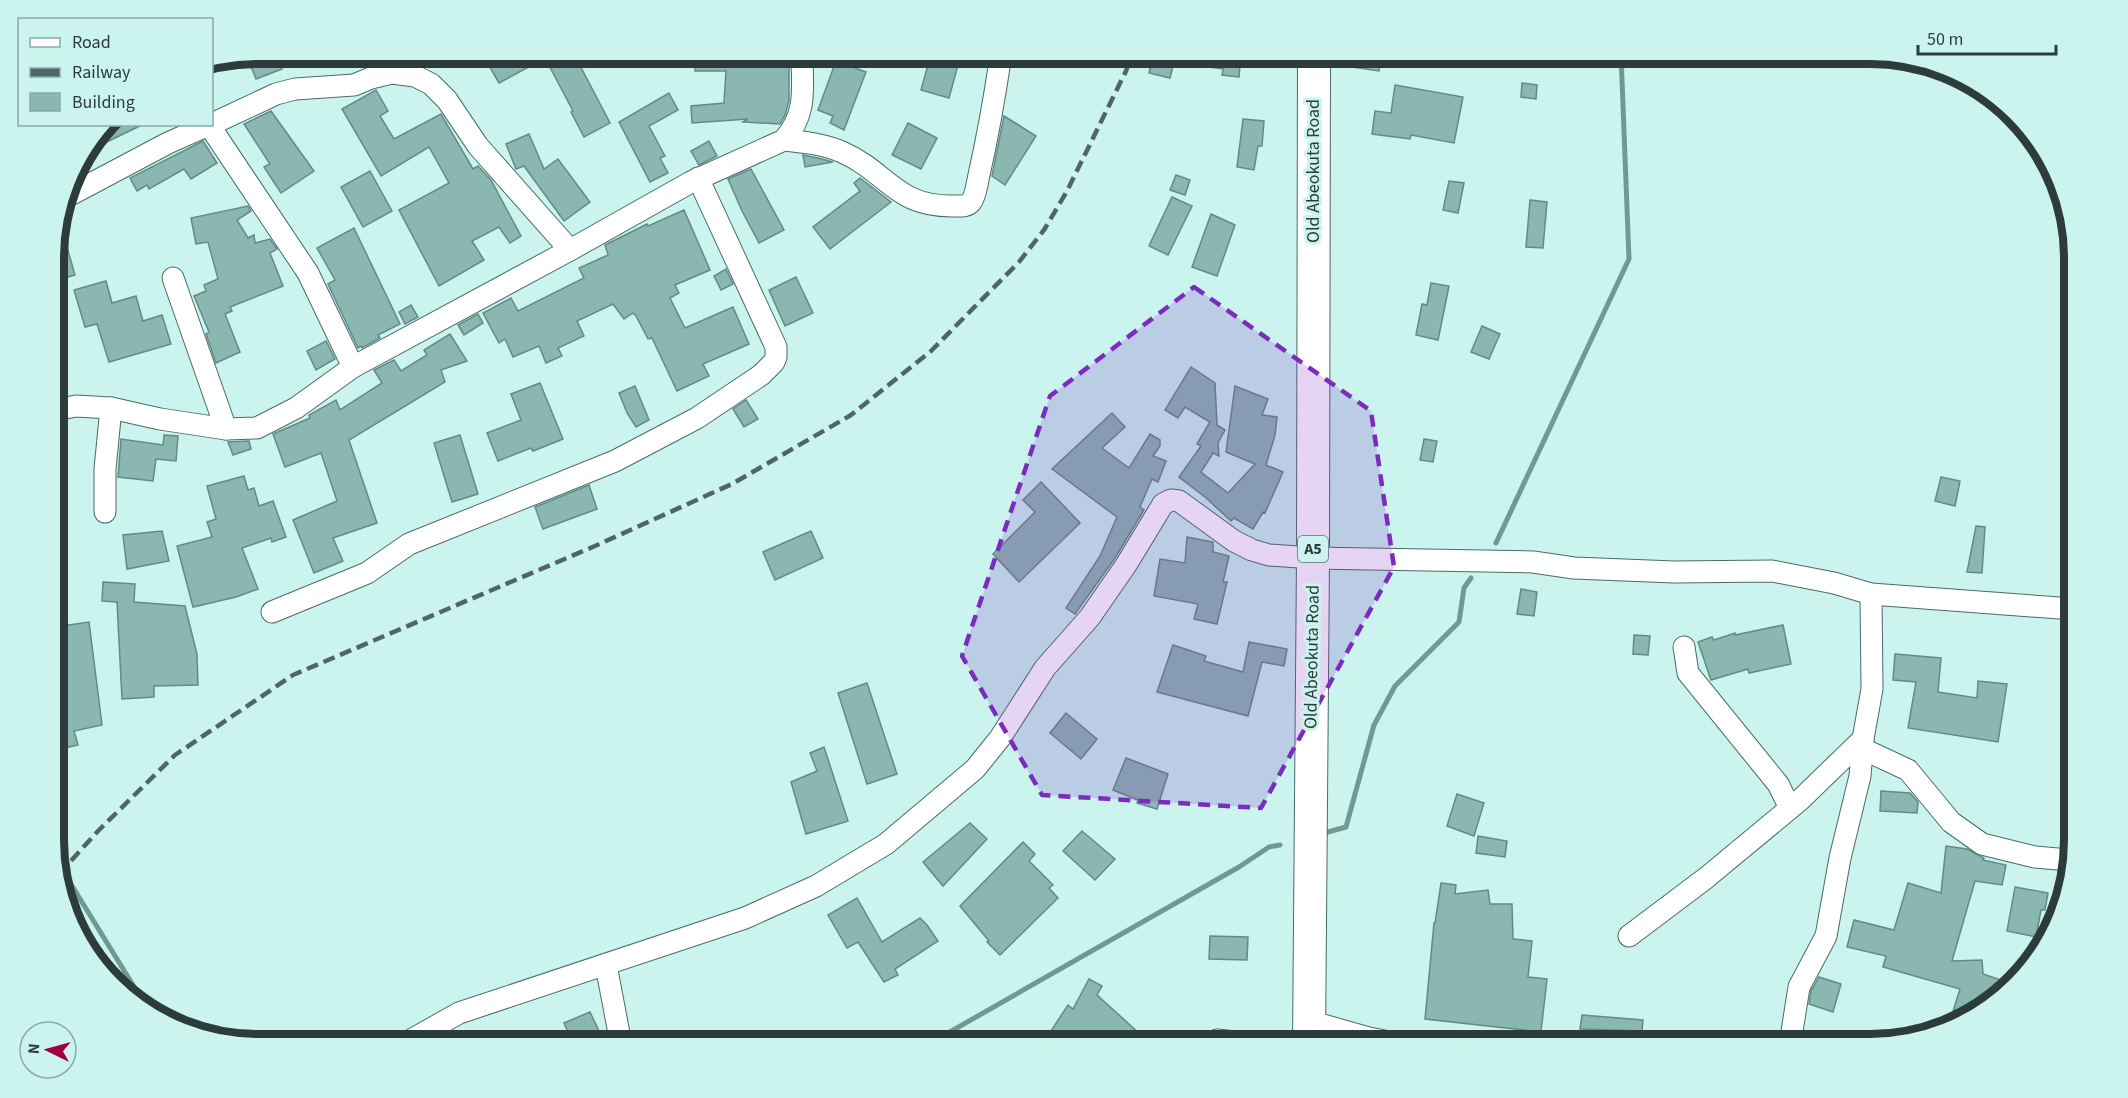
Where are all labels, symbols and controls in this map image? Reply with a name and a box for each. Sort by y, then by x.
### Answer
legend [18,18,213,126]
scale bar [1918,18,2056,56]
text: 50 m [1927,27,1963,52]
text: Road [72,30,111,55]
text: Railway [72,60,131,85]
text: Building [72,90,135,115]
street label: Old Abeokuta Road [1301,99,1326,243]
road number: A5 [1298,536,1328,562]
street label: Old Abeokuta Road [1298,585,1326,729]
north arrow [18,1020,78,1080]
text: N [23,1043,45,1055]

